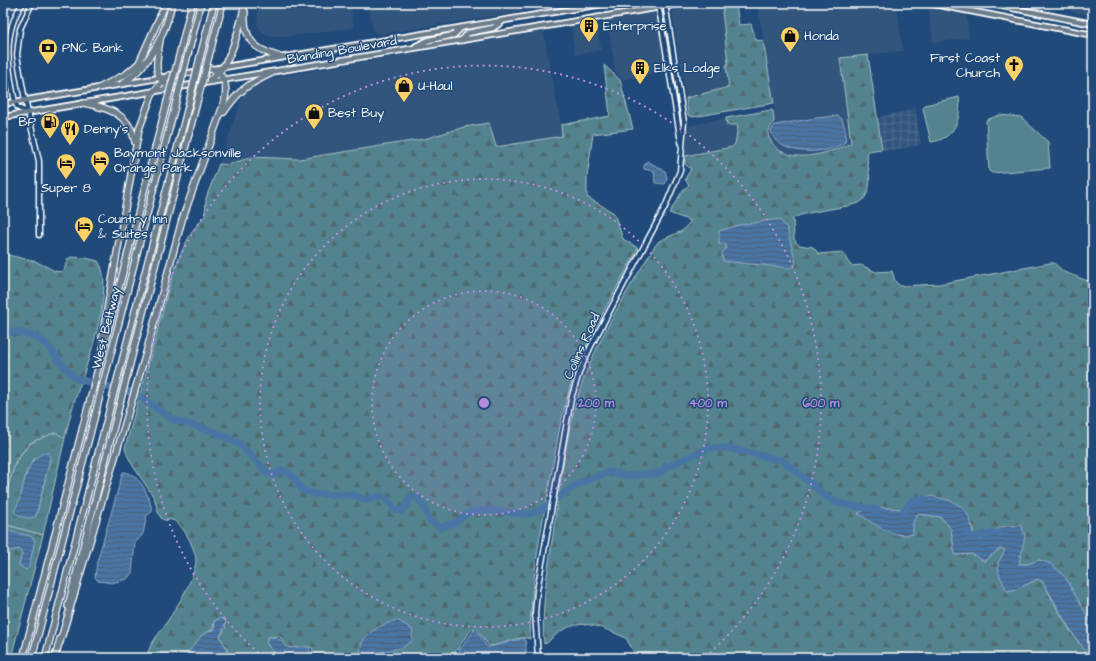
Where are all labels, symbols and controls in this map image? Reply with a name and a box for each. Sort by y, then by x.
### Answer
building icon: Enterprise [578,15,600,43]
place label: Enterprise [603,17,667,35]
shop icon: Honda [779,25,801,53]
place label: Honda [804,27,839,45]
street label: Blanding Boulevard [286,31,399,69]
bank icon: PNC Bank [37,37,59,65]
place label: PNC Bank [62,39,123,57]
place label: First Coast Church [930,49,1001,82]
church icon: First Coast Church [1003,54,1025,82]
building icon: Elks Lodge [629,57,651,85]
place label: Elks Lodge [654,59,720,78]
shop icon: U-Haul [393,75,415,103]
place label: U-Haul [418,77,452,95]
shop icon: Best Buy [303,102,325,130]
place label: Best Buy [328,104,384,123]
fuel station icon: BP [39,111,61,139]
place label: BP [18,113,37,131]
restaurant icon: Denny's [59,118,81,146]
place label: Denny's [84,120,129,139]
place label: Baymont Jacksonville Orange Park [114,144,241,178]
hotel icon: Baymont Jacksonville Orange Park [89,149,111,177]
hotel icon: Super 8 [55,152,77,180]
place label: Super 8 [41,179,92,197]
place label: Country Inn & Suites [98,210,168,243]
hotel icon: Country Inn & Suites [73,215,95,243]
street label: West Beltway [87,285,126,371]
street label: Collins Road [559,310,605,382]
text: 200 m [577,395,615,412]
text: 400 m [689,395,727,412]
text: 600 m [803,395,840,412]
centre of rings [477,396,491,410]

